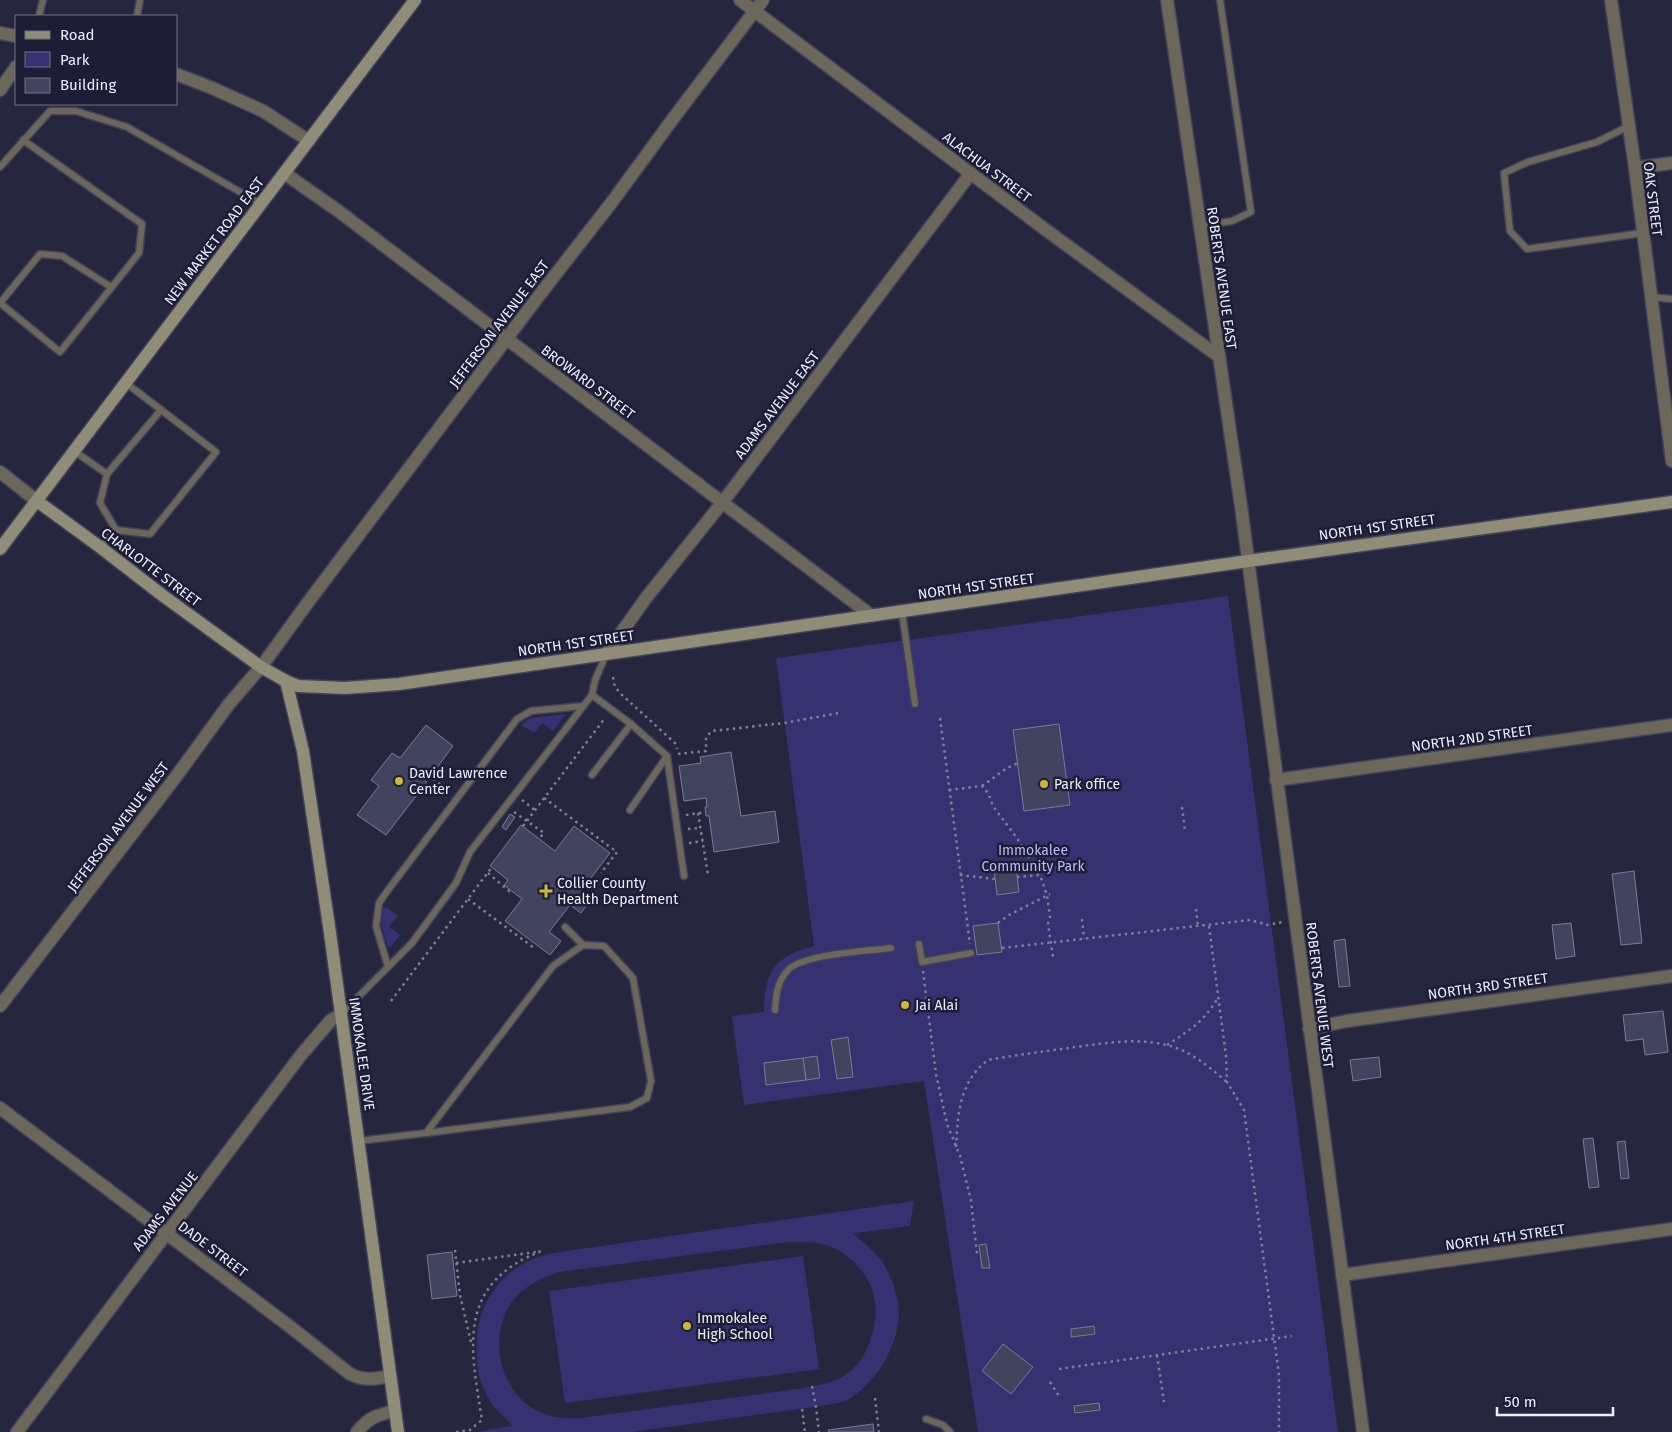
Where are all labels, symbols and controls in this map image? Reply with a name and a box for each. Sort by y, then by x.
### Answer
legend [15,15,178,105]
text: Road [60,26,95,44]
text: Park [60,51,90,69]
text: Building [60,76,116,94]
street label: ALACHUA STREET [939,129,1035,207]
street label: OAK STREET [1640,161,1666,238]
street label: NEW MARKET ROAD EAST [161,174,268,308]
street label: ROBERTS AVENUE EAST [1203,206,1240,351]
street label: JEFFERSON AVENUE EAST [446,257,553,391]
street label: BROWARD STREET [538,342,638,424]
street label: ADAMS AVENUE EAST [731,348,824,462]
street label: NORTH 1ST STREET [1318,511,1437,544]
street label: CHARLOTTE STREET [98,524,204,611]
street label: NORTH 1ST STREET [917,570,1036,603]
street label: NORTH 1ST STREET [517,627,636,660]
street label: NORTH 2ND STREET [1410,721,1535,755]
street label: JEFFERSON AVENUE WEST [64,758,173,896]
place label: David Lawrence Center [409,765,507,798]
marker: David Lawrence Center [393,775,405,787]
place label: Park office [1054,776,1120,793]
marker: Park office [1038,778,1050,790]
park label: Immokalee Community Park [981,842,1085,875]
place label: Collier County Health Department [557,875,679,908]
marker: Collier County Health Department [539,884,553,898]
street label: ROBERTS AVENUE WEST [1302,921,1337,1070]
street label: NORTH 3RD STREET [1427,970,1550,1003]
street label: IMMOKALEE DRIVE [345,996,378,1112]
place label: Jai Alai [915,997,958,1014]
marker: Jai Alai [899,999,911,1011]
street label: ADAMS AVENUE [129,1168,202,1255]
street label: DADE STREET [175,1218,251,1281]
street label: NORTH 4TH STREET [1444,1221,1567,1254]
place label: Immokalee High School [697,1310,773,1343]
marker: Immokalee High School [681,1320,693,1332]
scale bar [1497,1384,1613,1416]
text: 50 m [1504,1393,1537,1411]

